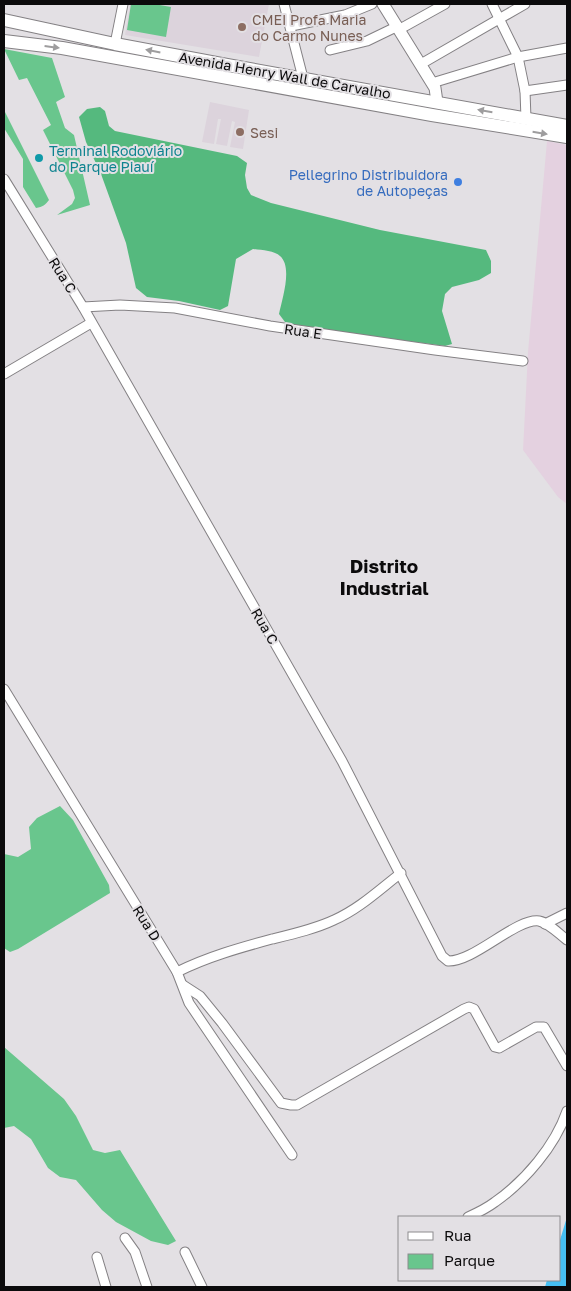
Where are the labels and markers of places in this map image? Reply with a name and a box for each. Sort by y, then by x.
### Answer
place label: CMEI Profª Maria do Carmo Nunes [252,11,366,44]
marker: CMEI Profª Maria do Carmo Nunes [236,21,248,33]
place label: Sesi [250,124,278,141]
marker: Sesi [234,126,246,138]
place label: Terminal Rodoviário do Parque Piauí [49,142,182,175]
marker: Terminal Rodoviário do Parque Piauí [33,152,45,164]
place label: Pellegrino Distribuidora de Autopeças [289,166,448,199]
marker: Pellegrino Distribuidora de Autopeças [452,176,464,188]

